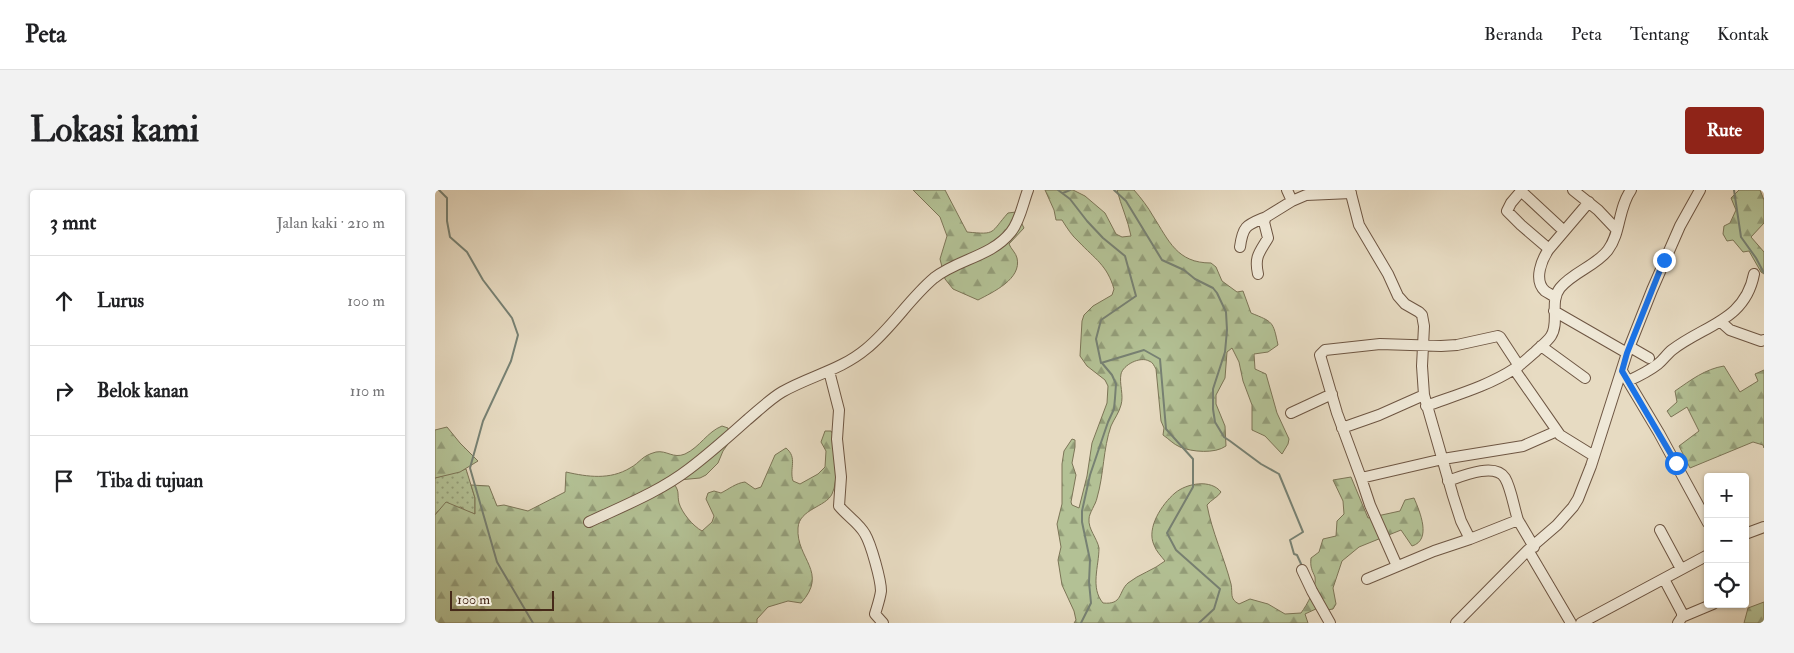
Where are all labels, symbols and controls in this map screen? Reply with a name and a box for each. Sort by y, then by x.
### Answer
text: Peta [25,19,66,50]
text: Beranda [1484,23,1543,46]
text: Peta [1571,23,1602,46]
text: Tentang [1630,23,1689,46]
text: Kontak [1717,23,1769,46]
button: Rute [1685,107,1764,154]
text: Lokasi kami [30,108,199,152]
text: 3 mnt [50,209,96,236]
text: Jalan kaki · 210 m [276,213,385,233]
route end [1653,249,1676,272]
icon: ahead [50,287,78,315]
text: Lurus [97,289,144,313]
text: 100 m [347,291,385,311]
icon: right [50,377,78,405]
text: Belok kanan [97,379,188,403]
text: 110 m [350,381,385,401]
route start [1665,452,1688,475]
icon: arrive [50,467,78,495]
text: Tiba di tujuan [97,469,203,493]
map controls [1704,473,1749,608]
button: + [1704,473,1749,518]
button: − [1704,518,1749,563]
button: locate [1704,563,1749,608]
scale bar [450,588,554,611]
text: 100 m [457,591,490,608]

